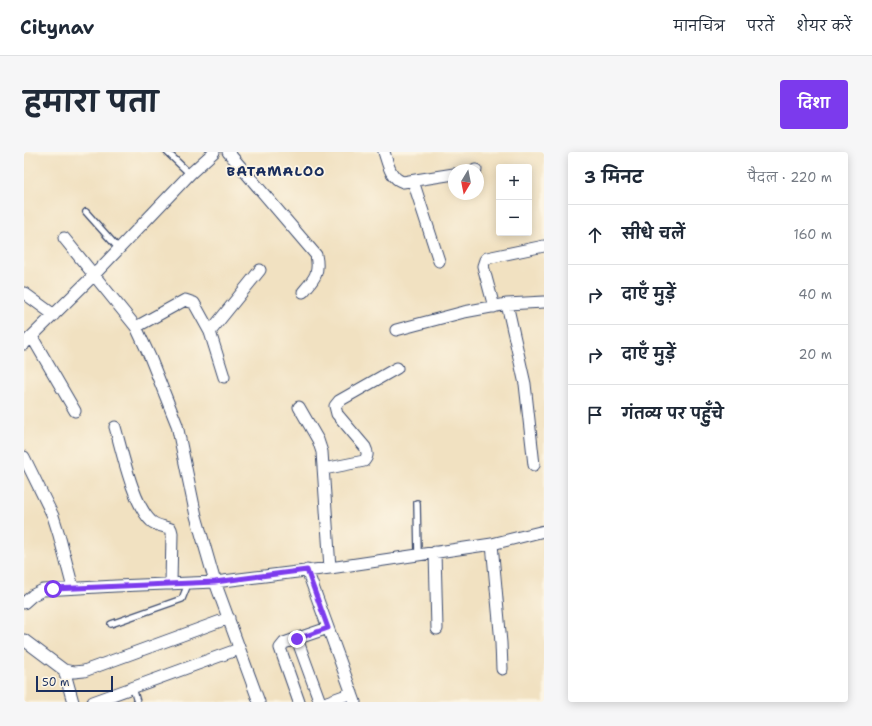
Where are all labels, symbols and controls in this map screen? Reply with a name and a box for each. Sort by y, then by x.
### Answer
text: Citynav [20,15,94,40]
text: मानचित्र [673,17,725,35]
text: परतें [747,17,774,35]
text: शेयर करें [796,17,852,35]
button: दिशा [780,80,848,129]
text: हमारा पता [24,83,158,121]
district label: BATAMALOO [227,162,325,180]
north arrow [448,164,484,200]
map controls [496,164,532,236]
button: + [496,164,532,200]
text: 3 मिनट [584,166,643,188]
text: पैदल · 220 m [748,169,832,186]
button: − [496,200,532,236]
icon: ahead [584,224,606,246]
text: सीधे चलें [622,224,685,244]
text: 160 m [794,226,832,243]
icon: right [584,284,606,306]
text: दाएँ मुड़ें [622,284,676,304]
text: 40 m [798,286,832,303]
icon: right [584,344,606,366]
text: दाएँ मुड़ें [622,344,676,364]
text: 20 m [799,346,832,363]
icon: arrive [584,404,606,426]
text: गंतव्य पर पहुँचे [622,404,724,424]
route start [44,580,62,598]
route end [288,630,306,648]
scale bar [36,674,113,693]
text: 50 m [42,675,70,690]

